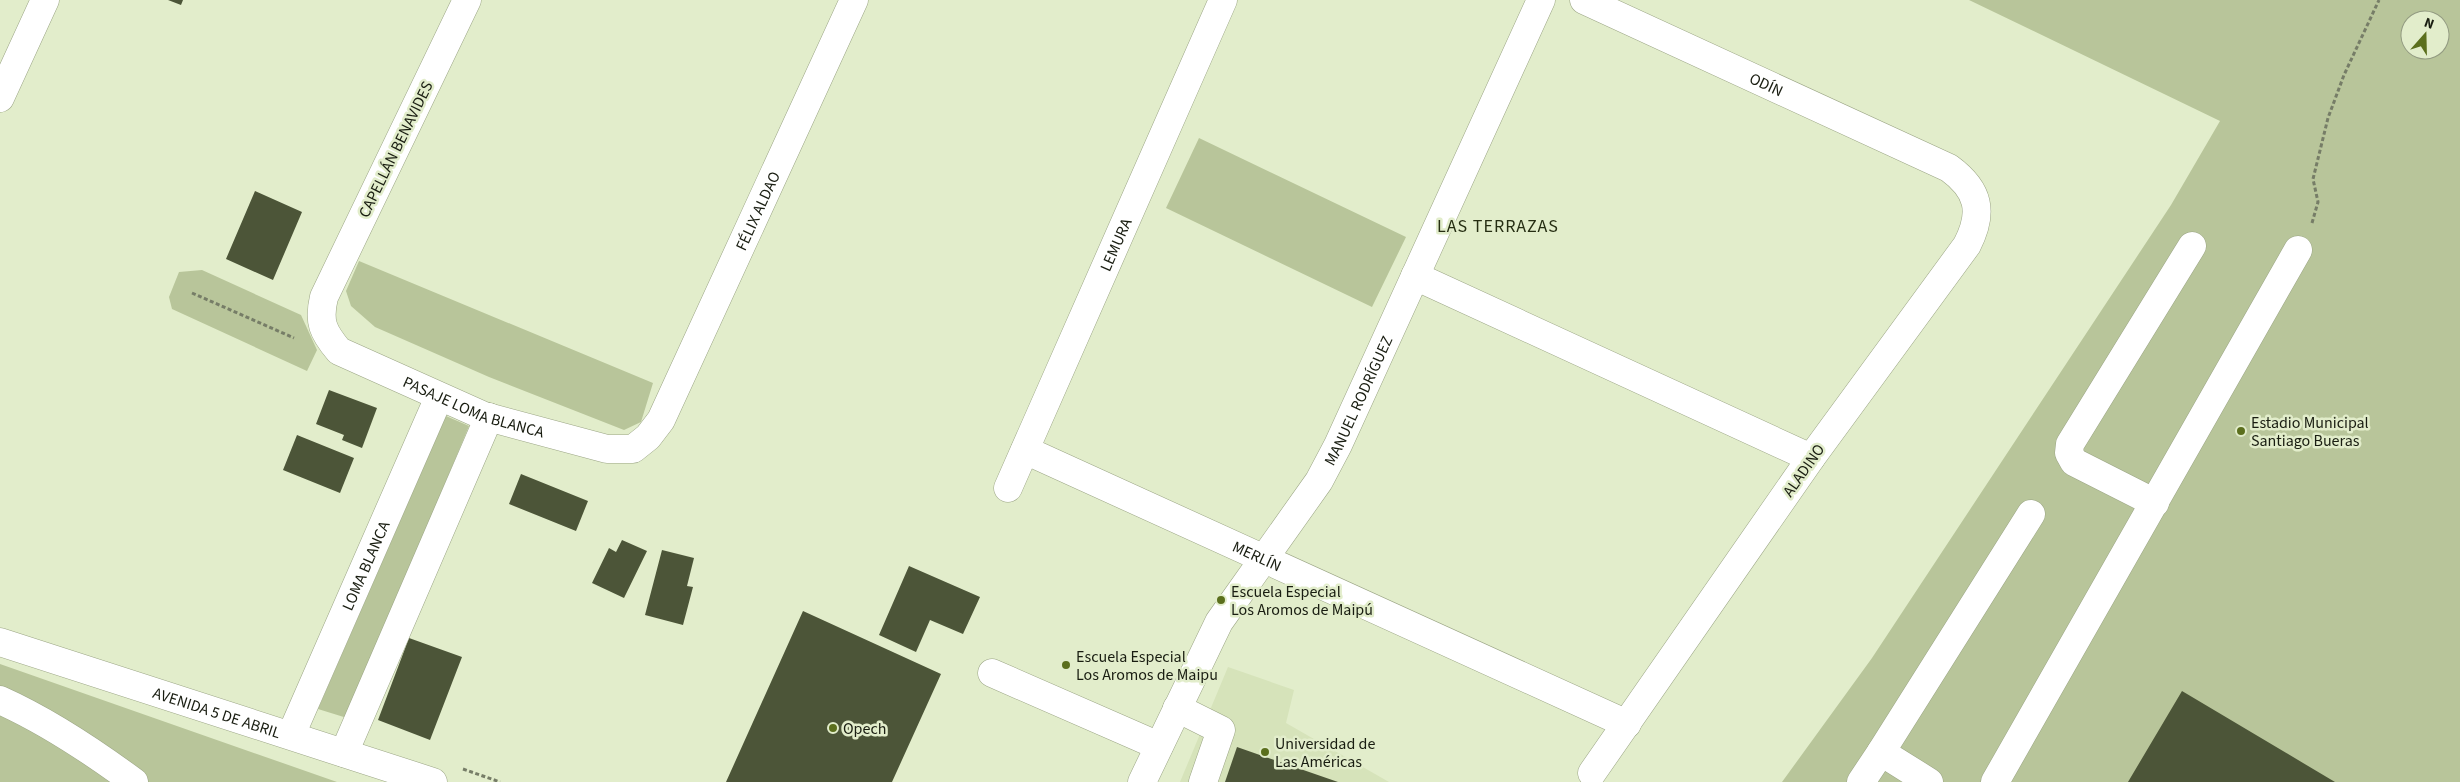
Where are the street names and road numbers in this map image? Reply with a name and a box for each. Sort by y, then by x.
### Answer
street label: ODÍN [1746,68,1787,102]
street label: CAPELLÁN BENAVIDES [353,78,438,221]
street label: FÉLIX ALDAO [730,168,786,254]
street label: LEMURA [1095,215,1138,275]
street label: MANUEL RODRÍGUEZ [1319,332,1398,470]
street label: PASAJE LOMA BLANCA [399,371,547,444]
street label: ALADINO [1778,440,1830,502]
street label: LOMA BLANCA [337,517,396,614]
street label: MERLÍN [1229,536,1285,577]
street label: AVENIDA 5 DE ABRIL [150,682,284,744]

